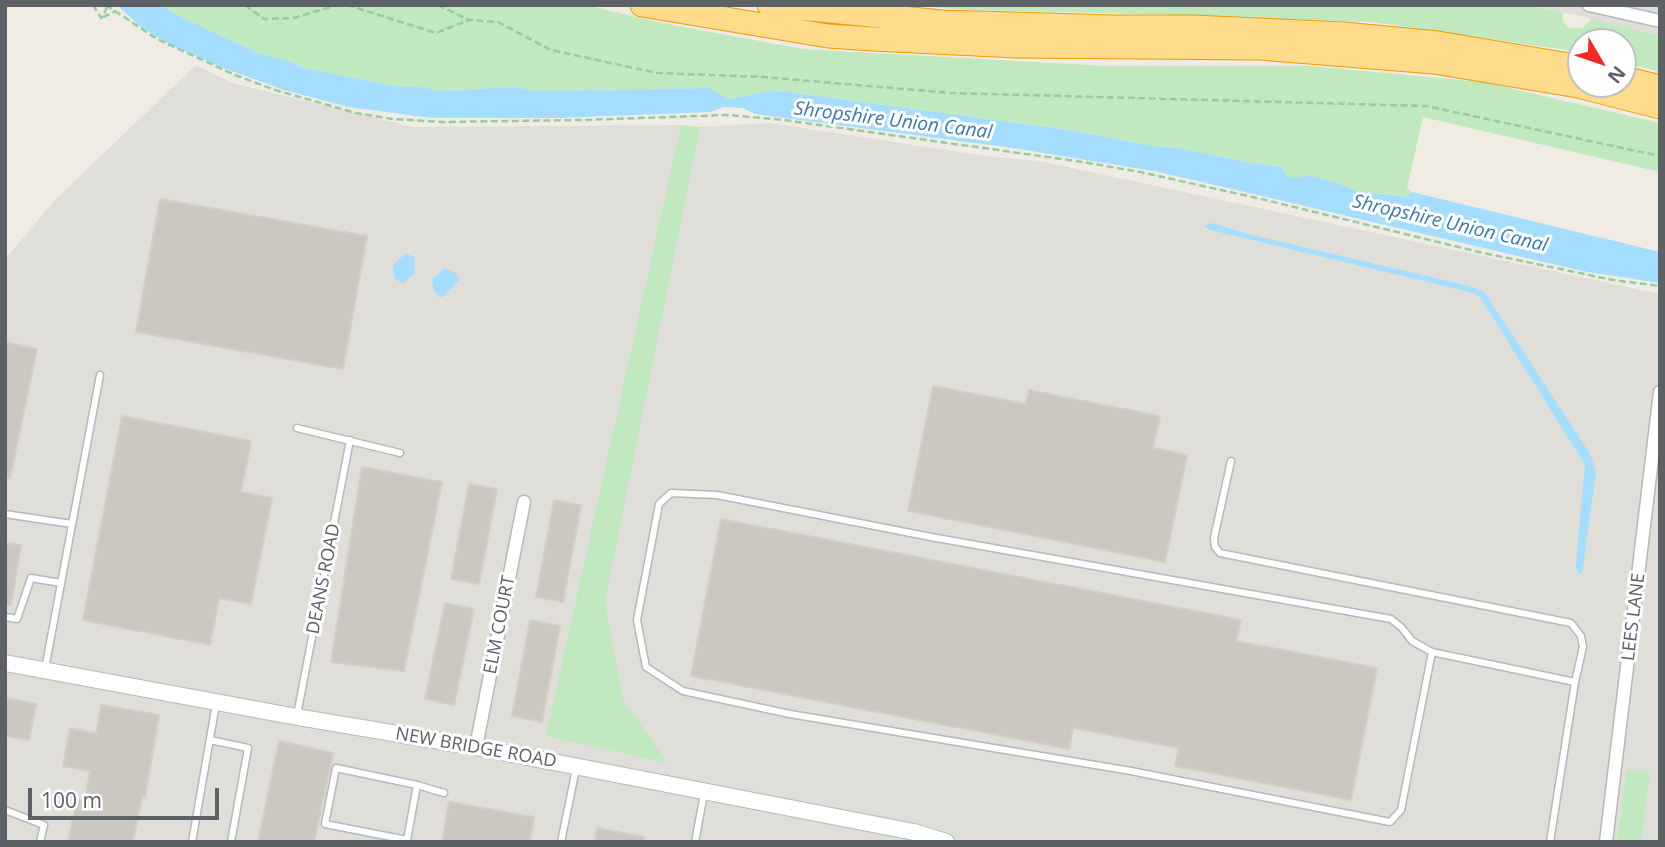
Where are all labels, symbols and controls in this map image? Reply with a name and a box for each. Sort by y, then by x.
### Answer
north arrow [1567,28,1637,98]
text: N [1602,61,1632,89]
water label: Shropshire Union Canal [793,98,993,144]
water label: Shropshire Union Canal [1350,190,1550,258]
street label: DEANS ROAD [303,522,345,636]
street label: LEES LANE [1618,572,1650,662]
street label: ELM COURT [480,574,520,676]
street label: NEW BRIDGE ROAD [394,723,558,773]
scale bar [32,774,222,818]
text: 100 m [41,786,102,814]

